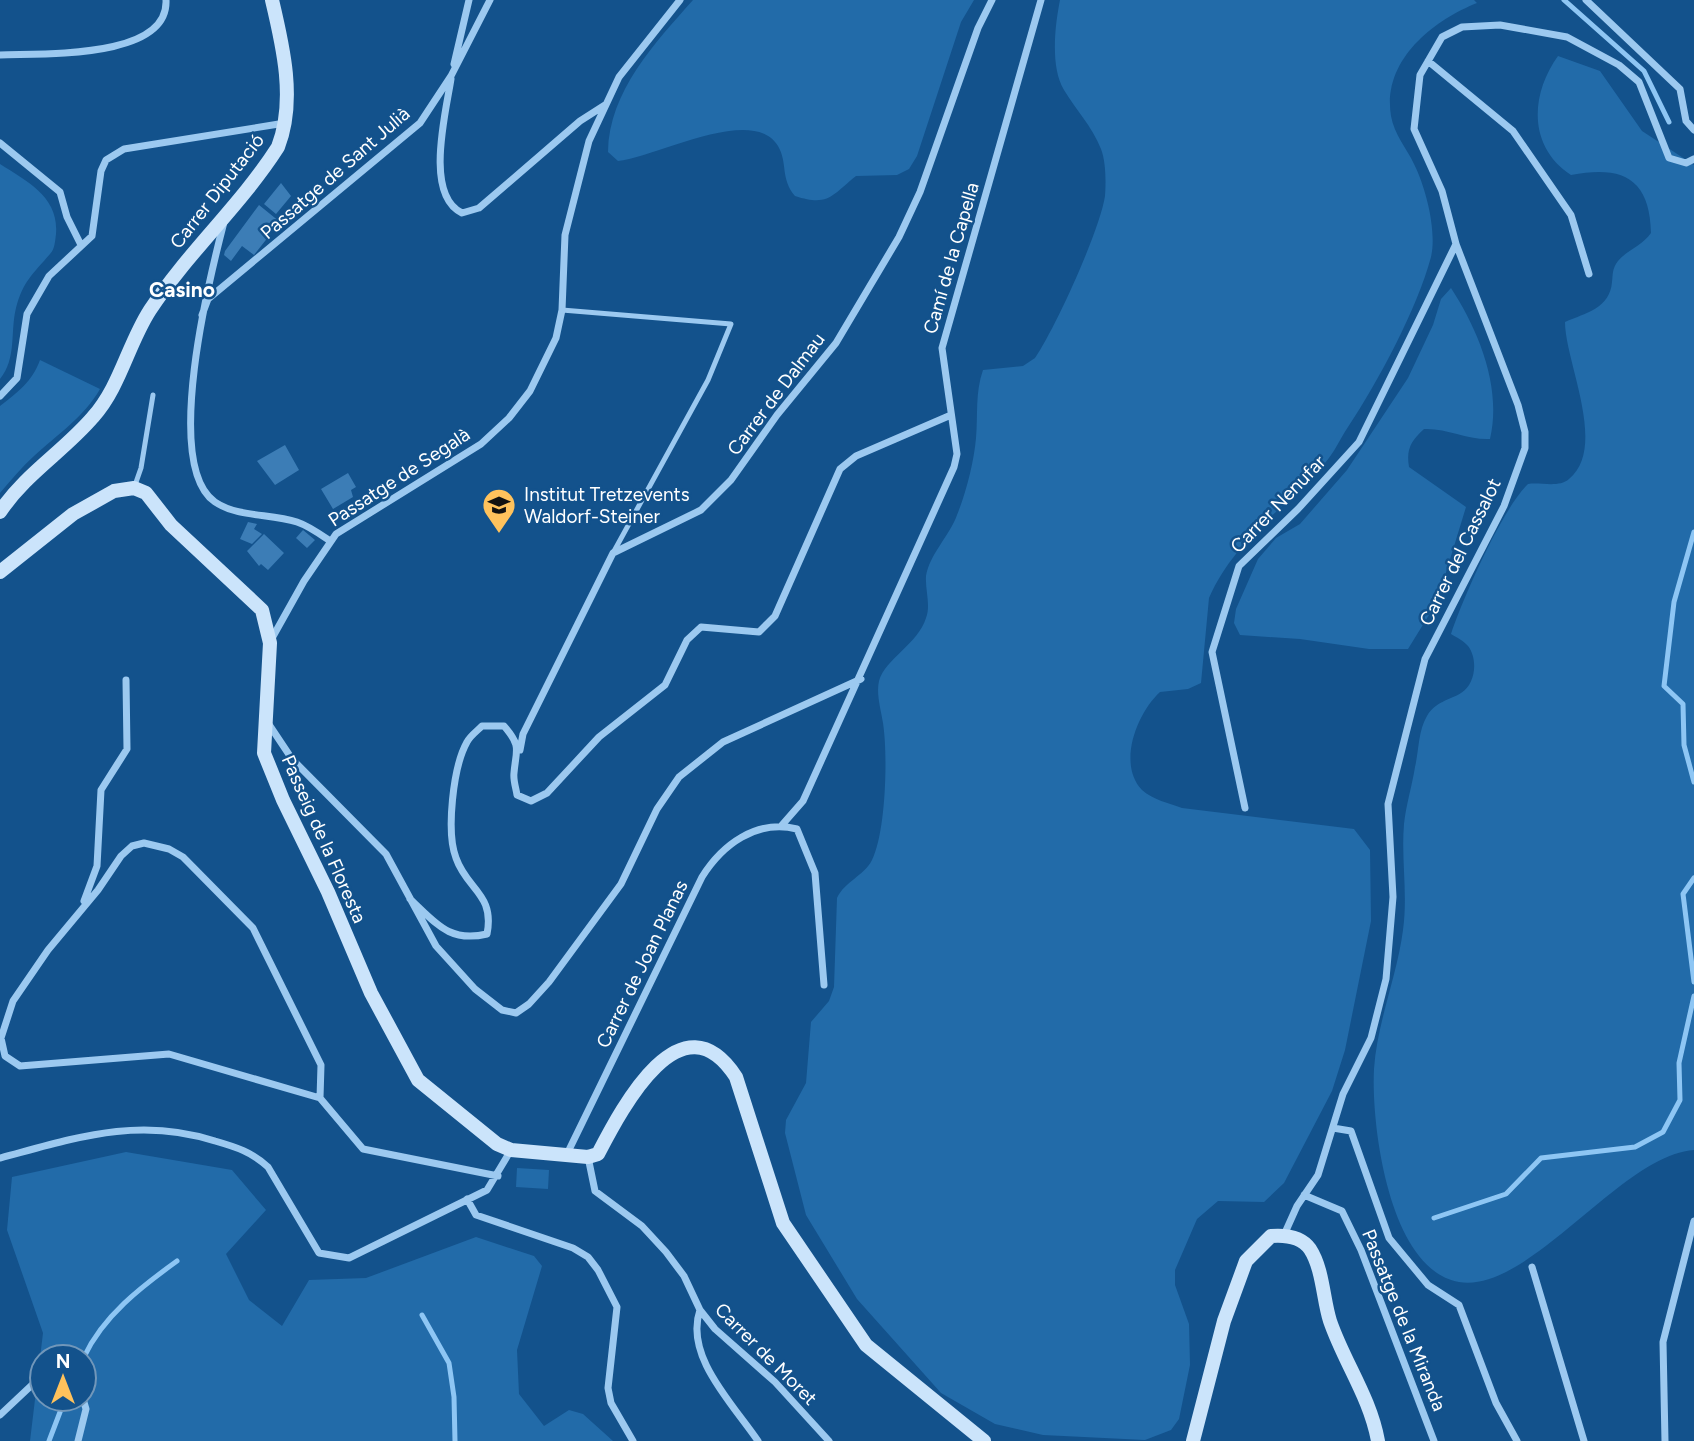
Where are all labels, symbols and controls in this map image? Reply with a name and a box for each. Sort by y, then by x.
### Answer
street label: Passatge de Sant Julià [256,102,414,244]
street label: Carrer Diputació [165,129,269,253]
street label: Camí de la Capella [918,180,984,336]
district label: Casino [149,277,215,302]
street label: Carrer de Dalmau [722,328,830,460]
street label: Passatge de Segalà [324,423,474,531]
street label: Carrer Nenufar [1226,450,1331,558]
street label: Carrer del Cassalot [1414,474,1506,630]
place label: Institut Tretzevents Waldorf-Steiner [524,483,690,528]
school or university icon: Institut Tretzevents Waldorf-Steiner [480,486,518,535]
street label: Passeig de la Floresta [277,751,371,927]
street label: Carrer de Joan Planas [591,876,693,1052]
street label: Passatge de la Miranda [1357,1226,1451,1414]
street label: Carrer de Moret [710,1298,822,1410]
north arrow [28,1343,98,1413]
text: N [56,1350,70,1373]

